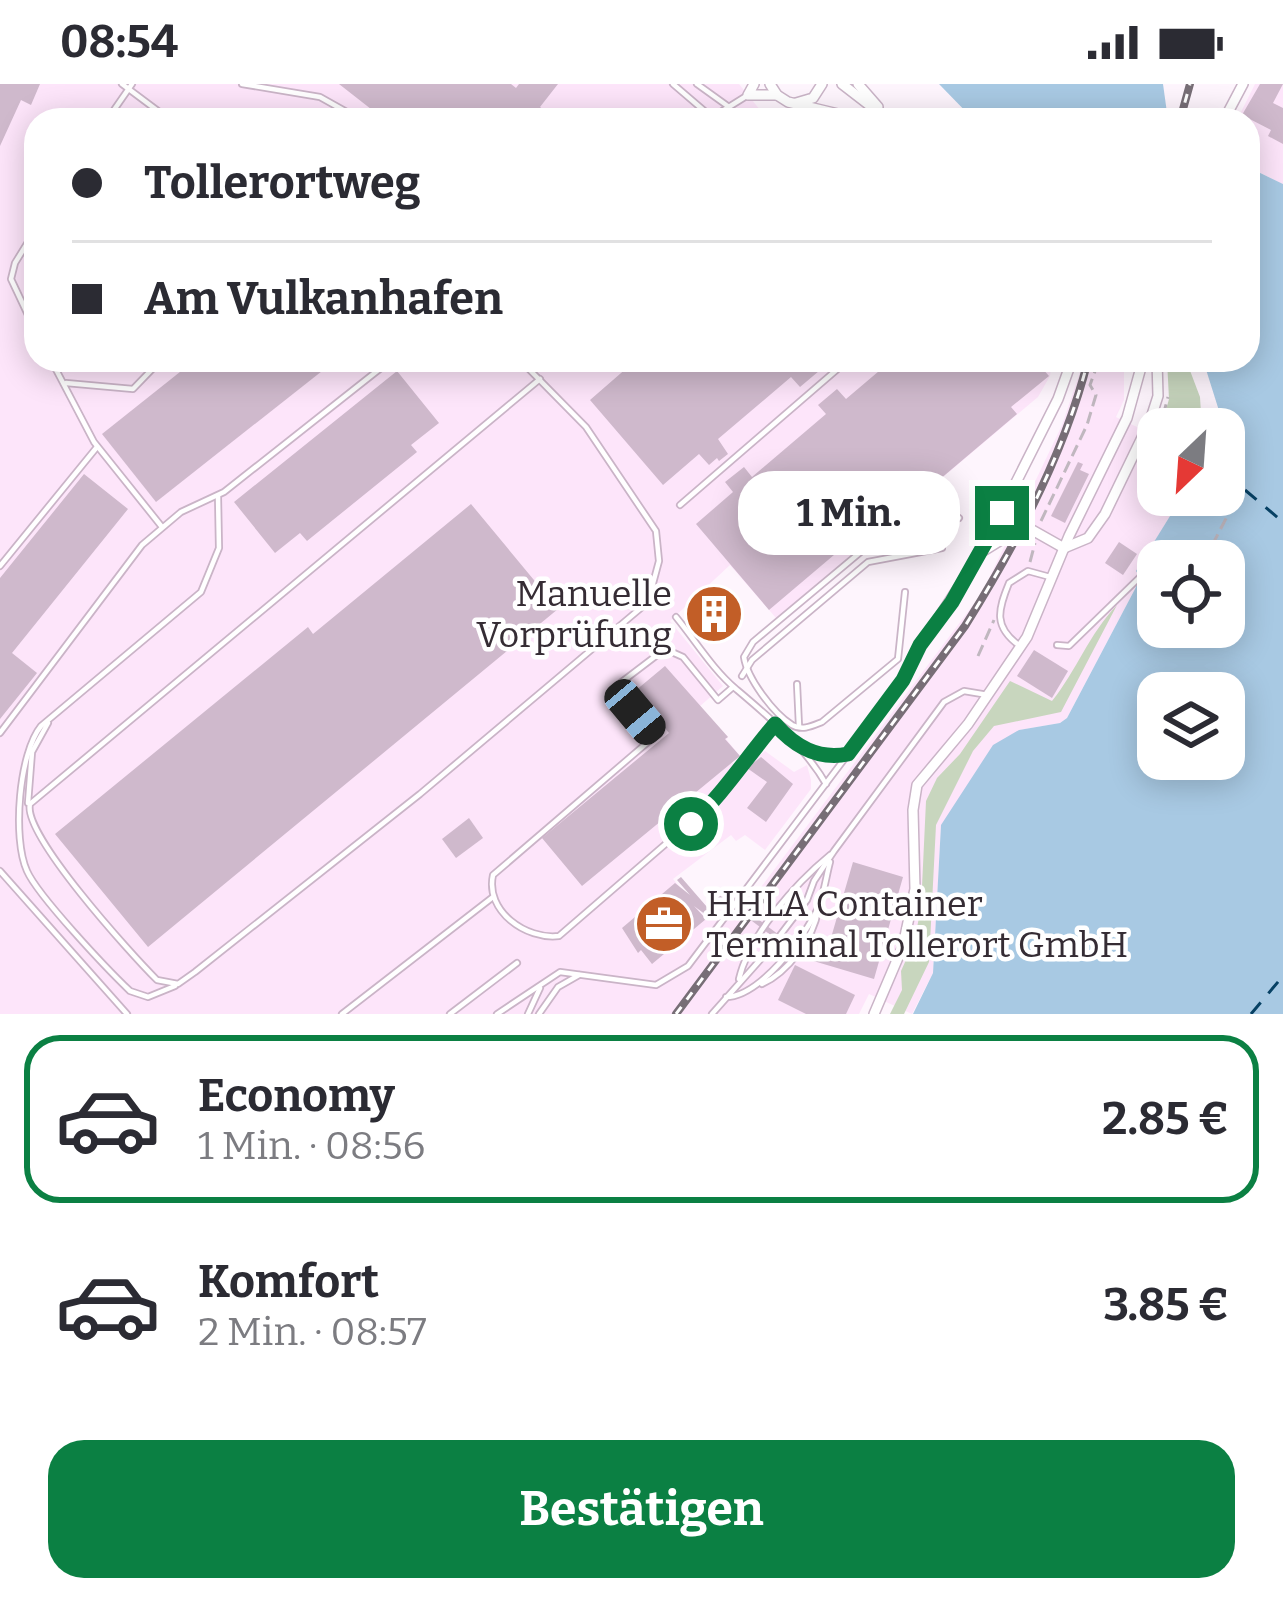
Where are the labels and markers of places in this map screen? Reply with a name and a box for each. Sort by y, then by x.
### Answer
place label: Manuelle Vorprüfung [476,572,672,657]
building icon: Manuelle Vorprüfung [683,583,745,645]
place label: HHLA Container Terminal Tollerort GmbH [706,882,1128,967]
office icon: HHLA Container Terminal Tollerort GmbH [633,893,695,955]

